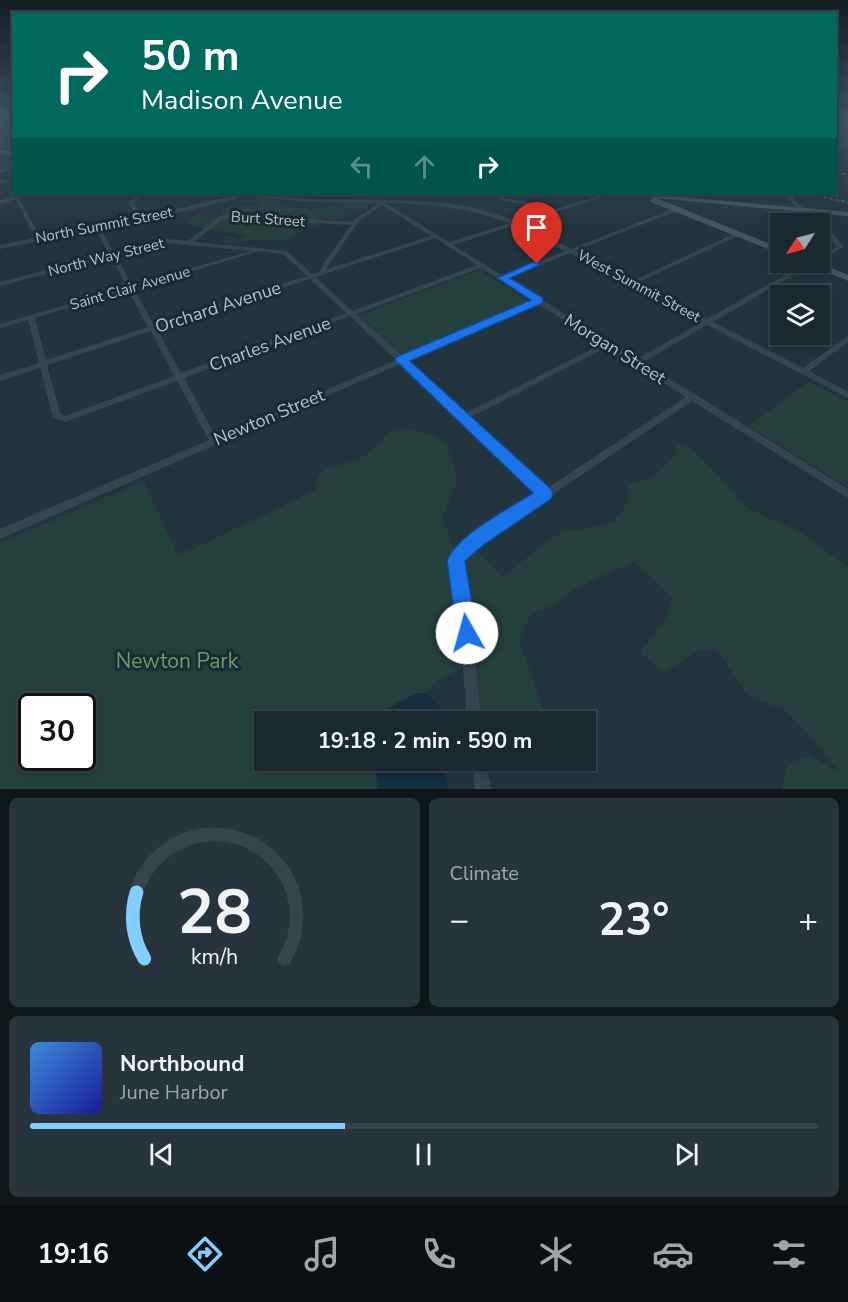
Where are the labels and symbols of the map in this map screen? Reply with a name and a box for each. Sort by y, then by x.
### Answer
street label: North Summit Street [34,202,175,248]
pin [511,202,562,264]
street label: Burt Street [230,206,307,232]
north arrow [770,213,830,273]
street label: North Way Street [46,233,167,281]
street label: West Summit Street [574,245,705,327]
street label: Saint Clair Avenue [67,261,193,315]
street label: Orchard Avenue [152,275,284,339]
street label: Morgan Street [560,308,671,390]
street label: Charles Avenue [206,311,334,377]
street label: Newton Street [210,383,329,451]
position arrow [435,601,499,665]
park label: Newton Park [116,647,239,675]
speed limit sign: 30 [18,693,96,771]

